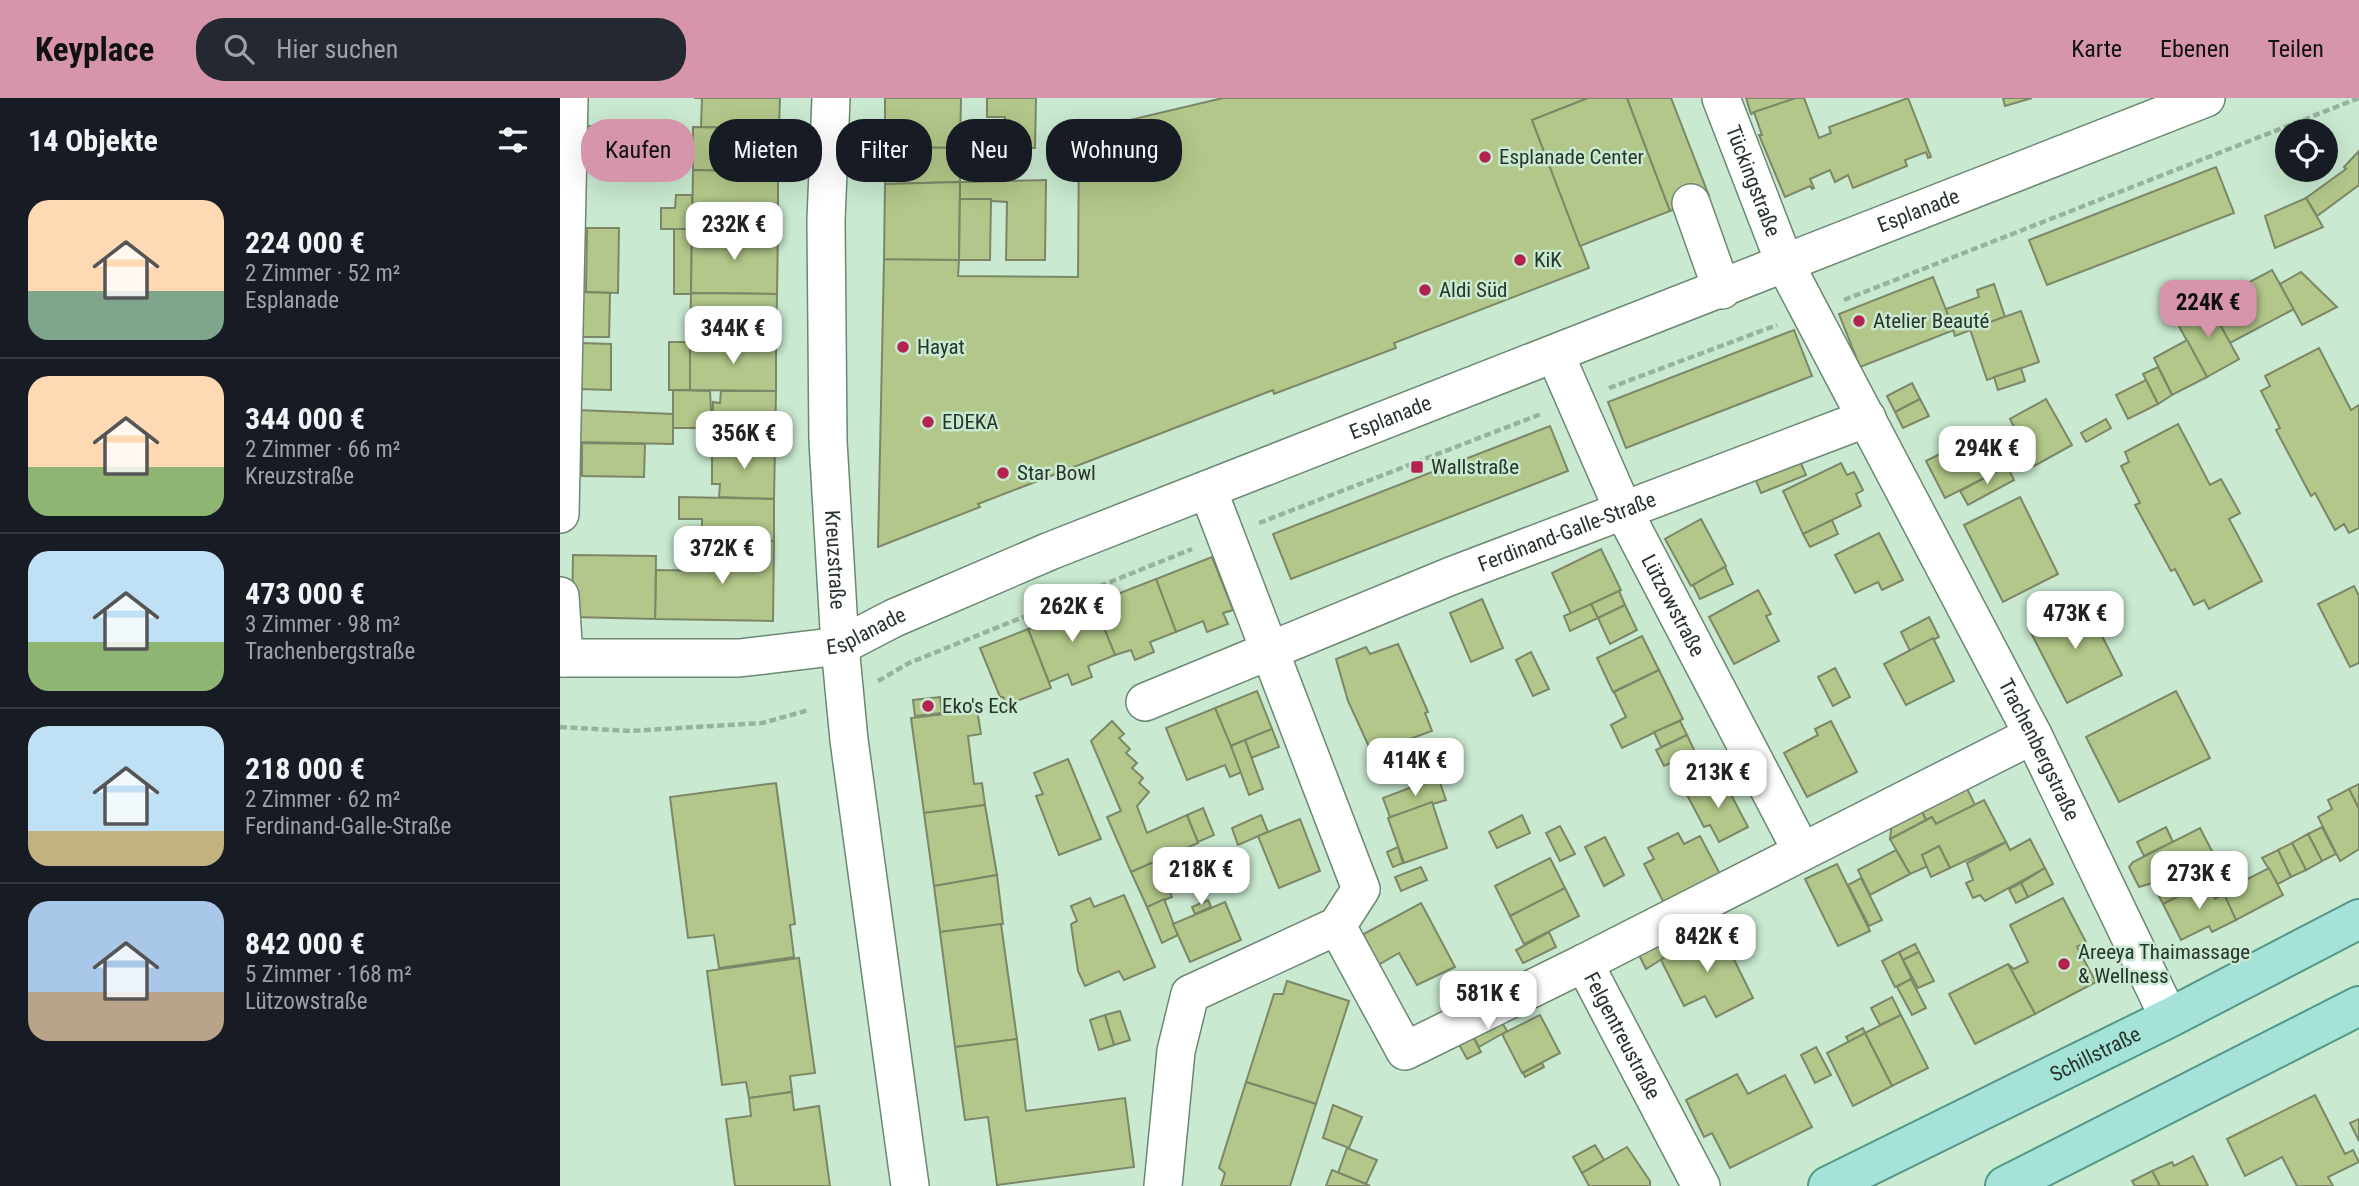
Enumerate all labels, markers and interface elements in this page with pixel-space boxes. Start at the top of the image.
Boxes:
search box [196,18,686,81]
text: Keyplace [35,30,154,69]
icon: search [220,30,258,68]
text: Hier suchen [276,34,398,64]
text: Karte [2071,35,2122,63]
text: Ebenen [2160,35,2230,63]
text: Teilen [2268,35,2324,63]
chip: Kaufen [581,119,695,182]
chip: Mieten [709,119,822,182]
chip: Filter [836,119,932,182]
chip: Neu [946,119,1032,182]
chip: Wohnung [1046,119,1182,182]
map controls [2275,119,2338,182]
button: locate [2275,119,2338,182]
icon: filters [494,121,532,159]
street label: Tückingstraße [1721,122,1785,240]
text: 14 Objekte [28,123,158,158]
place label: Esplanade Center [1499,145,1644,169]
marker: Esplanade Center [1477,149,1493,165]
street label: Esplanade [1874,184,1963,238]
pin: 232K € [677,202,791,262]
text: 232K € [702,211,766,238]
text: 224 000 € [245,225,365,260]
icon: home [84,228,168,312]
place label: KiK [1534,248,1562,272]
marker: KiK [1512,252,1528,268]
text: 2 Zimmer · 52 m² [245,260,400,287]
place label: Aldi Süd [1439,278,1507,302]
pin: 224K € [2151,280,2265,340]
marker: Aldi Süd [1417,282,1433,298]
text: Esplanade [245,287,339,314]
text: 224K € [2176,289,2240,316]
pin: 344K € [676,306,790,366]
place label: Atelier Beauté [1873,309,1989,333]
marker: Atelier Beauté [1851,313,1867,329]
text: 344K € [701,315,765,342]
place label: Hayat [917,335,965,359]
marker: Hayat [895,339,911,355]
street label: Esplanade [1346,391,1435,444]
text: 344 000 € [245,401,365,436]
icon: home [84,404,168,488]
place label: EDEKA [942,410,998,434]
pin: 356K € [687,412,801,471]
marker: EDEKA [920,414,936,430]
text: 356K € [712,420,776,447]
pin: 294K € [1930,426,2044,486]
text: 294K € [1955,435,2019,462]
text: 2 Zimmer · 66 m² [245,436,400,463]
place label: Wallstraße [1431,455,1519,479]
marker: Wallstraße [1409,459,1425,475]
place label: Star Bowl [1017,461,1096,485]
text: Kreuzstraße [245,463,354,490]
marker: Star Bowl [995,465,1011,481]
street label: Ferdinand-Galle-Straße [1475,487,1659,577]
street label: Kreuzstraße [820,509,850,610]
pin: 372K € [665,526,779,586]
text: 372K € [690,535,754,562]
street label: Lützowstraße [1636,550,1710,661]
text: 473 000 € [245,576,365,611]
icon: home [84,579,168,663]
pin: 262K € [1015,584,1129,644]
pin: 473K € [2018,592,2132,651]
text: 262K € [1040,593,1104,620]
text: 473K € [2043,600,2107,627]
street label: Esplanade [825,602,909,660]
text: 3 Zimmer · 98 m² [245,611,400,638]
text: Trachenbergstraße [245,638,415,665]
street label: Trachenbergstraße [1993,675,2084,825]
place label: Eko's Eck [942,694,1018,718]
marker: Eko's Eck [920,698,936,714]
pin: 414K € [1358,738,1472,798]
text: 414K € [1383,747,1447,774]
pin: 213K € [1661,750,1775,810]
text: 218 000 € [245,751,365,786]
icon: home [84,754,168,838]
text: 213K € [1686,759,1750,786]
text: 2 Zimmer · 62 m² [245,786,400,813]
text: Ferdinand-Galle-Straße [245,813,451,840]
pin: 218K € [1144,848,1258,907]
pin: 273K € [2142,852,2256,911]
text: 218K € [1169,856,1233,883]
text: 273K € [2167,860,2231,887]
pin: 842K € [1650,914,1764,974]
text: 842K € [1675,923,1739,950]
text: 842 000 € [245,926,365,961]
icon: home [84,929,168,1013]
place label: Areeya Thaimassage & Wellness [2078,940,2250,988]
marker: Areeya Thaimassage & Wellness [2056,956,2072,972]
text: 5 Zimmer · 168 m² [245,961,412,988]
street label: Felgentreustraße [1579,968,1665,1104]
pin: 581K € [1431,972,1545,1031]
text: 581K € [1456,980,1520,1007]
text: Lützowstraße [245,988,367,1015]
street label: Schillstraße [2046,1022,2145,1087]

